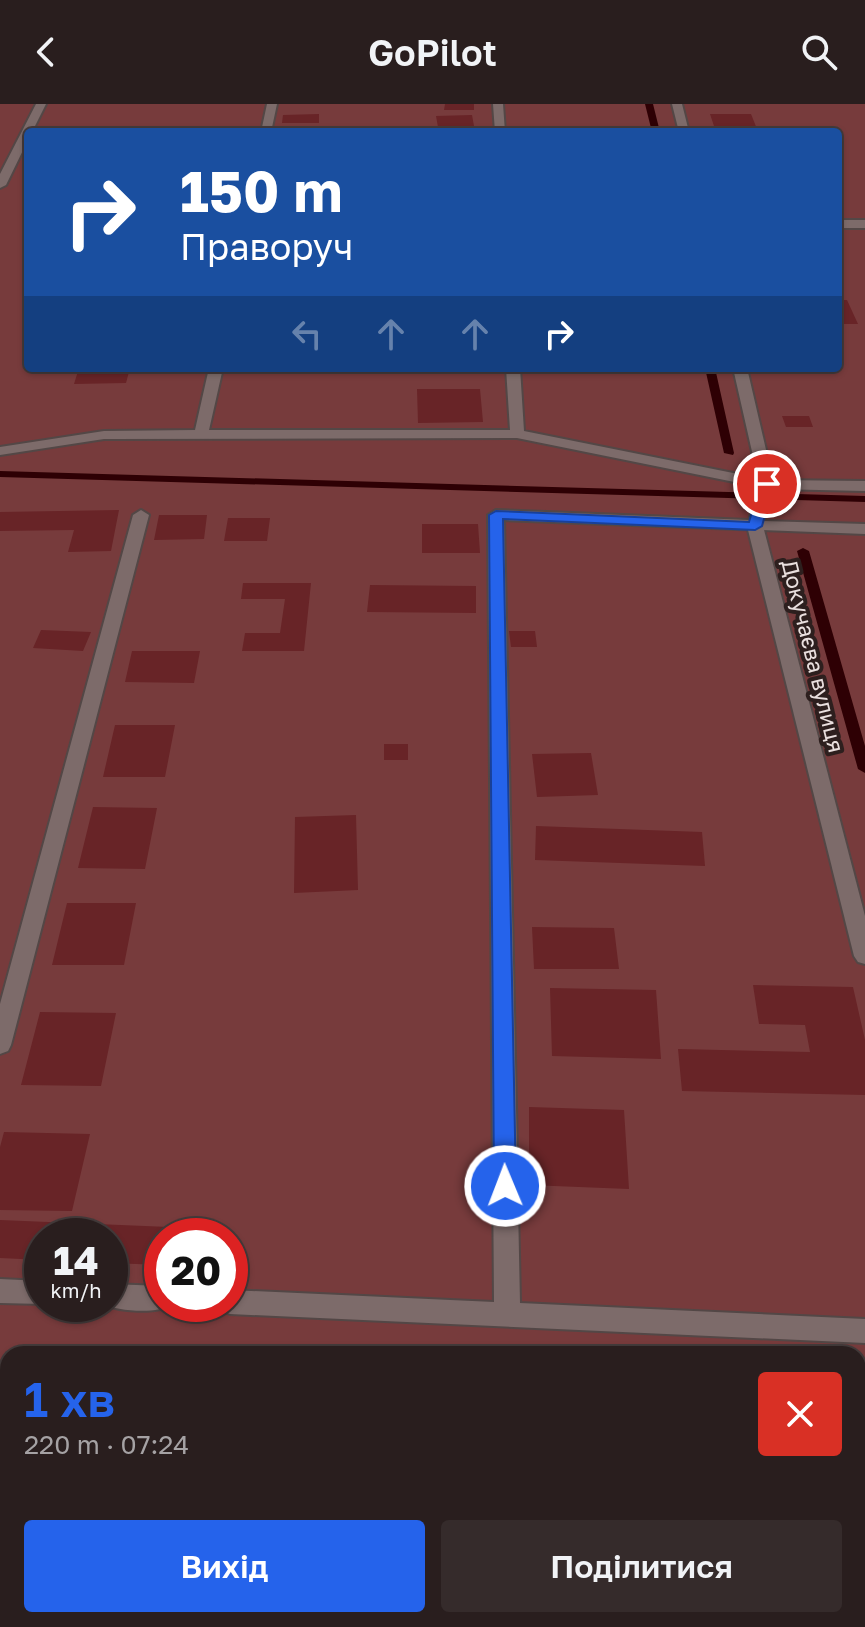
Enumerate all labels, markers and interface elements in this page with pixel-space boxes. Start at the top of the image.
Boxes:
icon: back [24,30,68,74]
icon: search [797,30,841,74]
text: GoPilot [368,31,497,74]
text: 150 m [180,157,342,224]
icon: right [48,160,152,264]
text: Праворуч [180,225,353,268]
icon: left [285,312,329,356]
icon: ahead [369,312,413,356]
icon: ahead [453,312,497,356]
icon: right [537,312,581,356]
pin [733,450,801,518]
icon: arrive [745,462,789,506]
street label: Докучаєва вулиця [776,557,851,755]
position arrow [463,1144,547,1228]
speed limit sign: 20 [144,1218,248,1322]
text: 14 [53,1236,99,1284]
text: km/h [51,1278,101,1302]
text: 1 хв [24,1370,115,1428]
button: close [758,1372,842,1456]
text: 220 m · 07:24 [24,1429,189,1460]
button: Вихід [24,1520,425,1612]
button: Поділитися [441,1520,842,1612]

